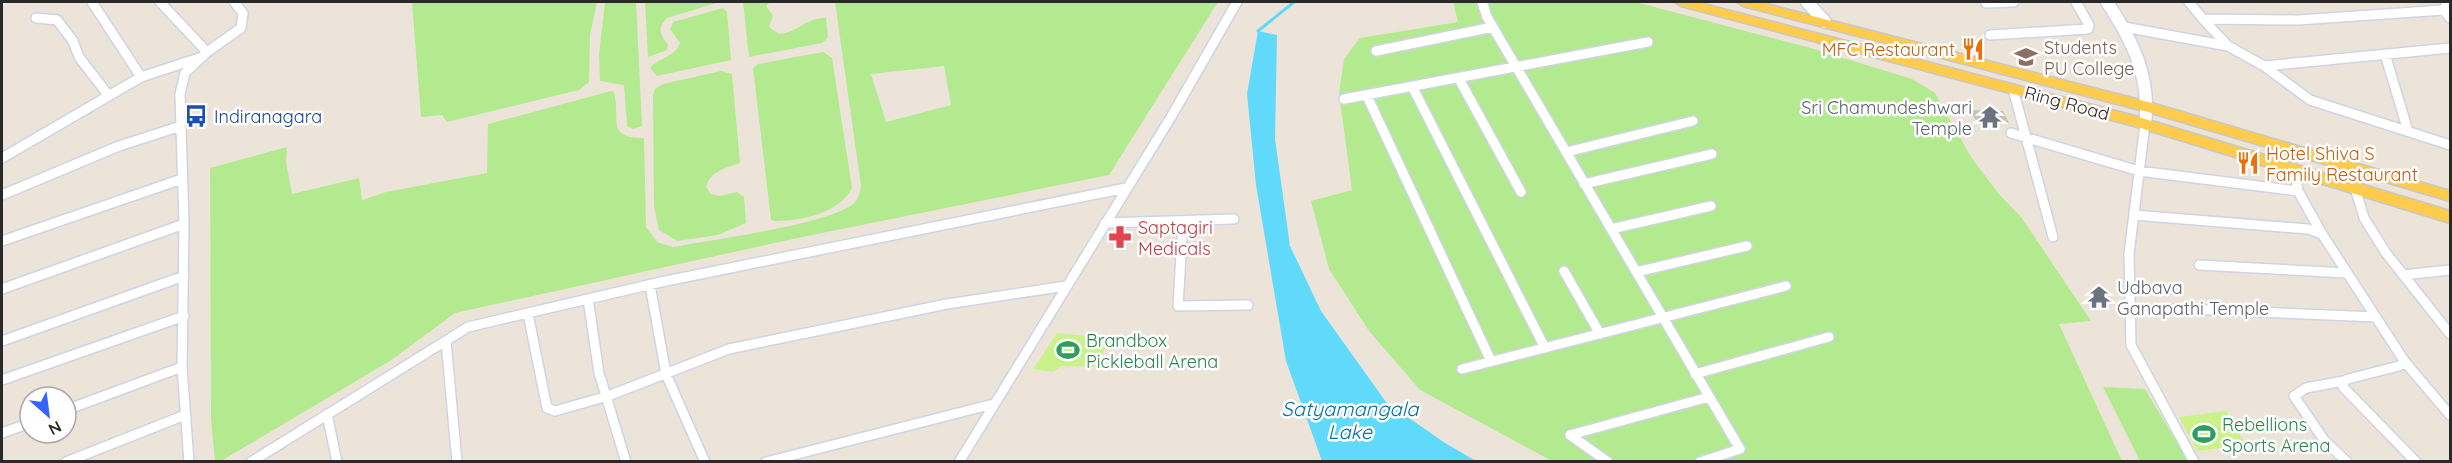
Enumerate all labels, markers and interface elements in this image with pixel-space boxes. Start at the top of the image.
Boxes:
restaurant icon: MFC Restaurant [1960,36,1986,62]
place label: Students PU College [2044,36,2134,80]
place label: MFC Restaurant [1822,38,1955,61]
school or university icon: Students PU College [2013,44,2039,70]
street label: Ring Road [2022,81,2112,125]
place label: Sri Chamundeshwari Temple [1801,96,1972,140]
bus stop icon: Indiranagara [183,103,209,129]
temple icon: Sri Chamundeshwari Temple [1977,104,2003,130]
place label: Indiranagara [214,105,322,128]
place label: Hotel Shiva S Family Restaurant [2266,142,2418,186]
restaurant icon: Hotel Shiva S Family Restaurant [2235,150,2261,176]
place label: Saptagiri Medicals [1138,216,1213,260]
pharmacy icon: Saptagiri Medicals [1107,224,1133,250]
place label: Udbava Ganapathi Temple [2117,276,2269,320]
temple icon: Udbava Ganapathi Temple [2086,284,2112,310]
place label: Brandbox Pickleball Arena [1086,329,1218,373]
sports icon: Brandbox Pickleball Arena [1055,337,1081,363]
north arrow [18,385,78,445]
water label: Satyamangala Lake [1282,396,1420,444]
place label: Rebellions Sports Arena [2222,413,2330,457]
text: N [45,417,65,440]
sports icon: Rebellions Sports Arena [2191,421,2217,447]

